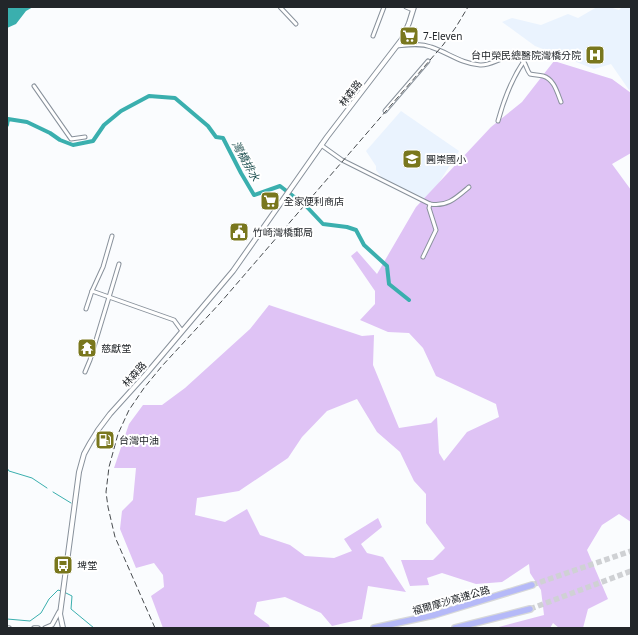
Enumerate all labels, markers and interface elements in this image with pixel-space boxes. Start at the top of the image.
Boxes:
supermarket icon: 7-Eleven [398,25,420,47]
place label: 7-Eleven [423,29,462,43]
hospital icon: 台中榮民總醫院灣橋分院 [584,44,606,66]
place label: 台中榮民總醫院灣橋分院 [471,48,581,62]
street label: 林森路 [335,77,365,109]
water label: 灣橋排水 [229,138,264,185]
school or university icon: 圓崇國小 [401,148,423,170]
place label: 圓崇國小 [426,152,466,166]
supermarket icon: 全家便利商店 [259,190,281,212]
place label: 全家便利商店 [284,194,344,208]
public building icon: 竹崎灣橋郵局 [228,221,250,243]
place label: 竹崎灣橋郵局 [253,225,313,239]
temple icon: 慈獻堂 [76,337,98,359]
place label: 慈獻堂 [101,341,131,355]
street label: 林森路 [119,358,149,390]
fuel station icon: 台灣中油 [94,429,116,451]
place label: 台灣中油 [119,433,159,447]
bus stop icon: 埤堂 [52,554,74,576]
place label: 埤堂 [77,558,97,572]
street label: 福爾摩沙高速公路 [411,582,491,618]

